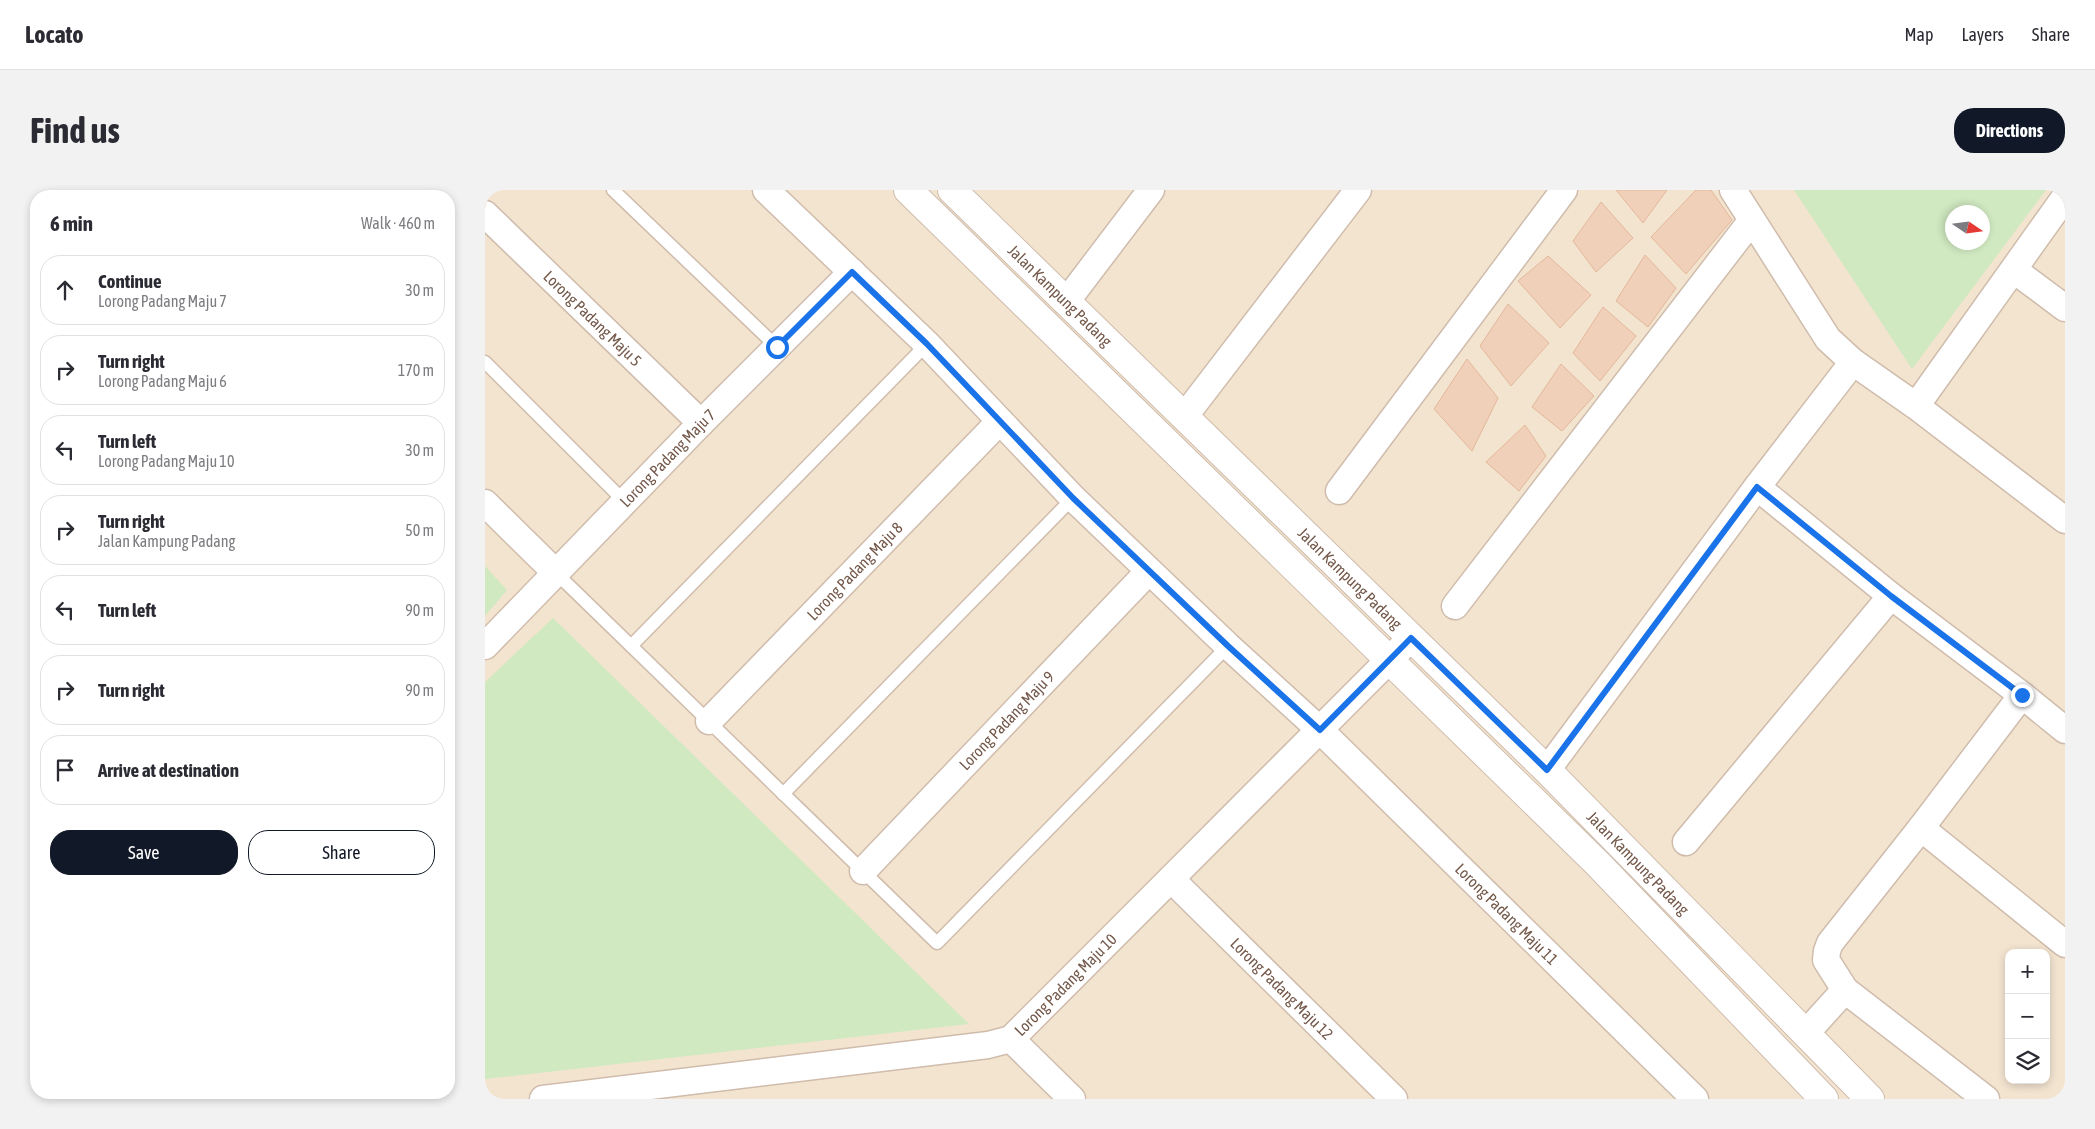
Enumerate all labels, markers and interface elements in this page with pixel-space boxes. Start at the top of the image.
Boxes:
text: Locato [25,21,84,48]
text: Map [1904,24,1933,45]
text: Layers [1961,24,2004,45]
text: Share [2032,24,2070,45]
button: Directions [1954,108,2065,153]
text: Find us [30,110,120,150]
north arrow [1945,205,1990,250]
text: 6 min [50,211,93,235]
text: Walk · 460 m [361,214,435,232]
street label: Jalan Kampung Padang [1005,241,1116,351]
street label: Lorong Padang Maju 5 [540,267,645,370]
text: Continue [98,270,162,292]
icon: ahead [51,276,79,304]
text: 30 m [405,281,434,299]
text: Lorong Padang Maju 7 [98,292,227,310]
route start [766,336,789,359]
text: Turn right [98,350,165,372]
icon: right [51,356,79,384]
text: 170 m [398,361,434,379]
text: Lorong Padang Maju 6 [98,372,227,390]
street label: Lorong Padang Maju 7 [616,405,719,510]
text: Turn left [98,430,156,452]
icon: left [51,436,79,464]
text: 30 m [405,441,434,459]
text: Lorong Padang Maju 10 [98,452,234,470]
text: Turn right [98,510,165,532]
icon: right [51,516,79,544]
street label: Lorong Padang Maju 8 [803,518,906,624]
text: 50 m [405,521,434,539]
street label: Jalan Kampung Padang [1295,524,1406,633]
text: Jalan Kampung Padang [98,532,235,550]
icon: left [51,596,79,624]
text: Turn left [98,599,156,621]
text: 90 m [405,601,434,619]
street label: Lorong Padang Maju 9 [955,668,1058,773]
icon: right [51,676,79,704]
text: Turn right [98,679,165,701]
text: 90 m [405,681,434,699]
route end [2011,684,2034,707]
icon: arrive [51,756,79,784]
text: Arrive at destination [98,759,239,781]
street label: Jalan Kampung Padang [1583,807,1693,919]
button: Save [50,830,238,875]
button: Share [248,830,435,875]
street label: Lorong Padang Maju 11 [1452,860,1562,968]
street label: Lorong Padang Maju 10 [1011,930,1120,1039]
street label: Lorong Padang Maju 12 [1227,934,1337,1043]
map controls [2005,949,2050,1084]
button: + [2005,949,2050,994]
button: − [2005,994,2050,1039]
button: layers [2005,1039,2050,1084]

